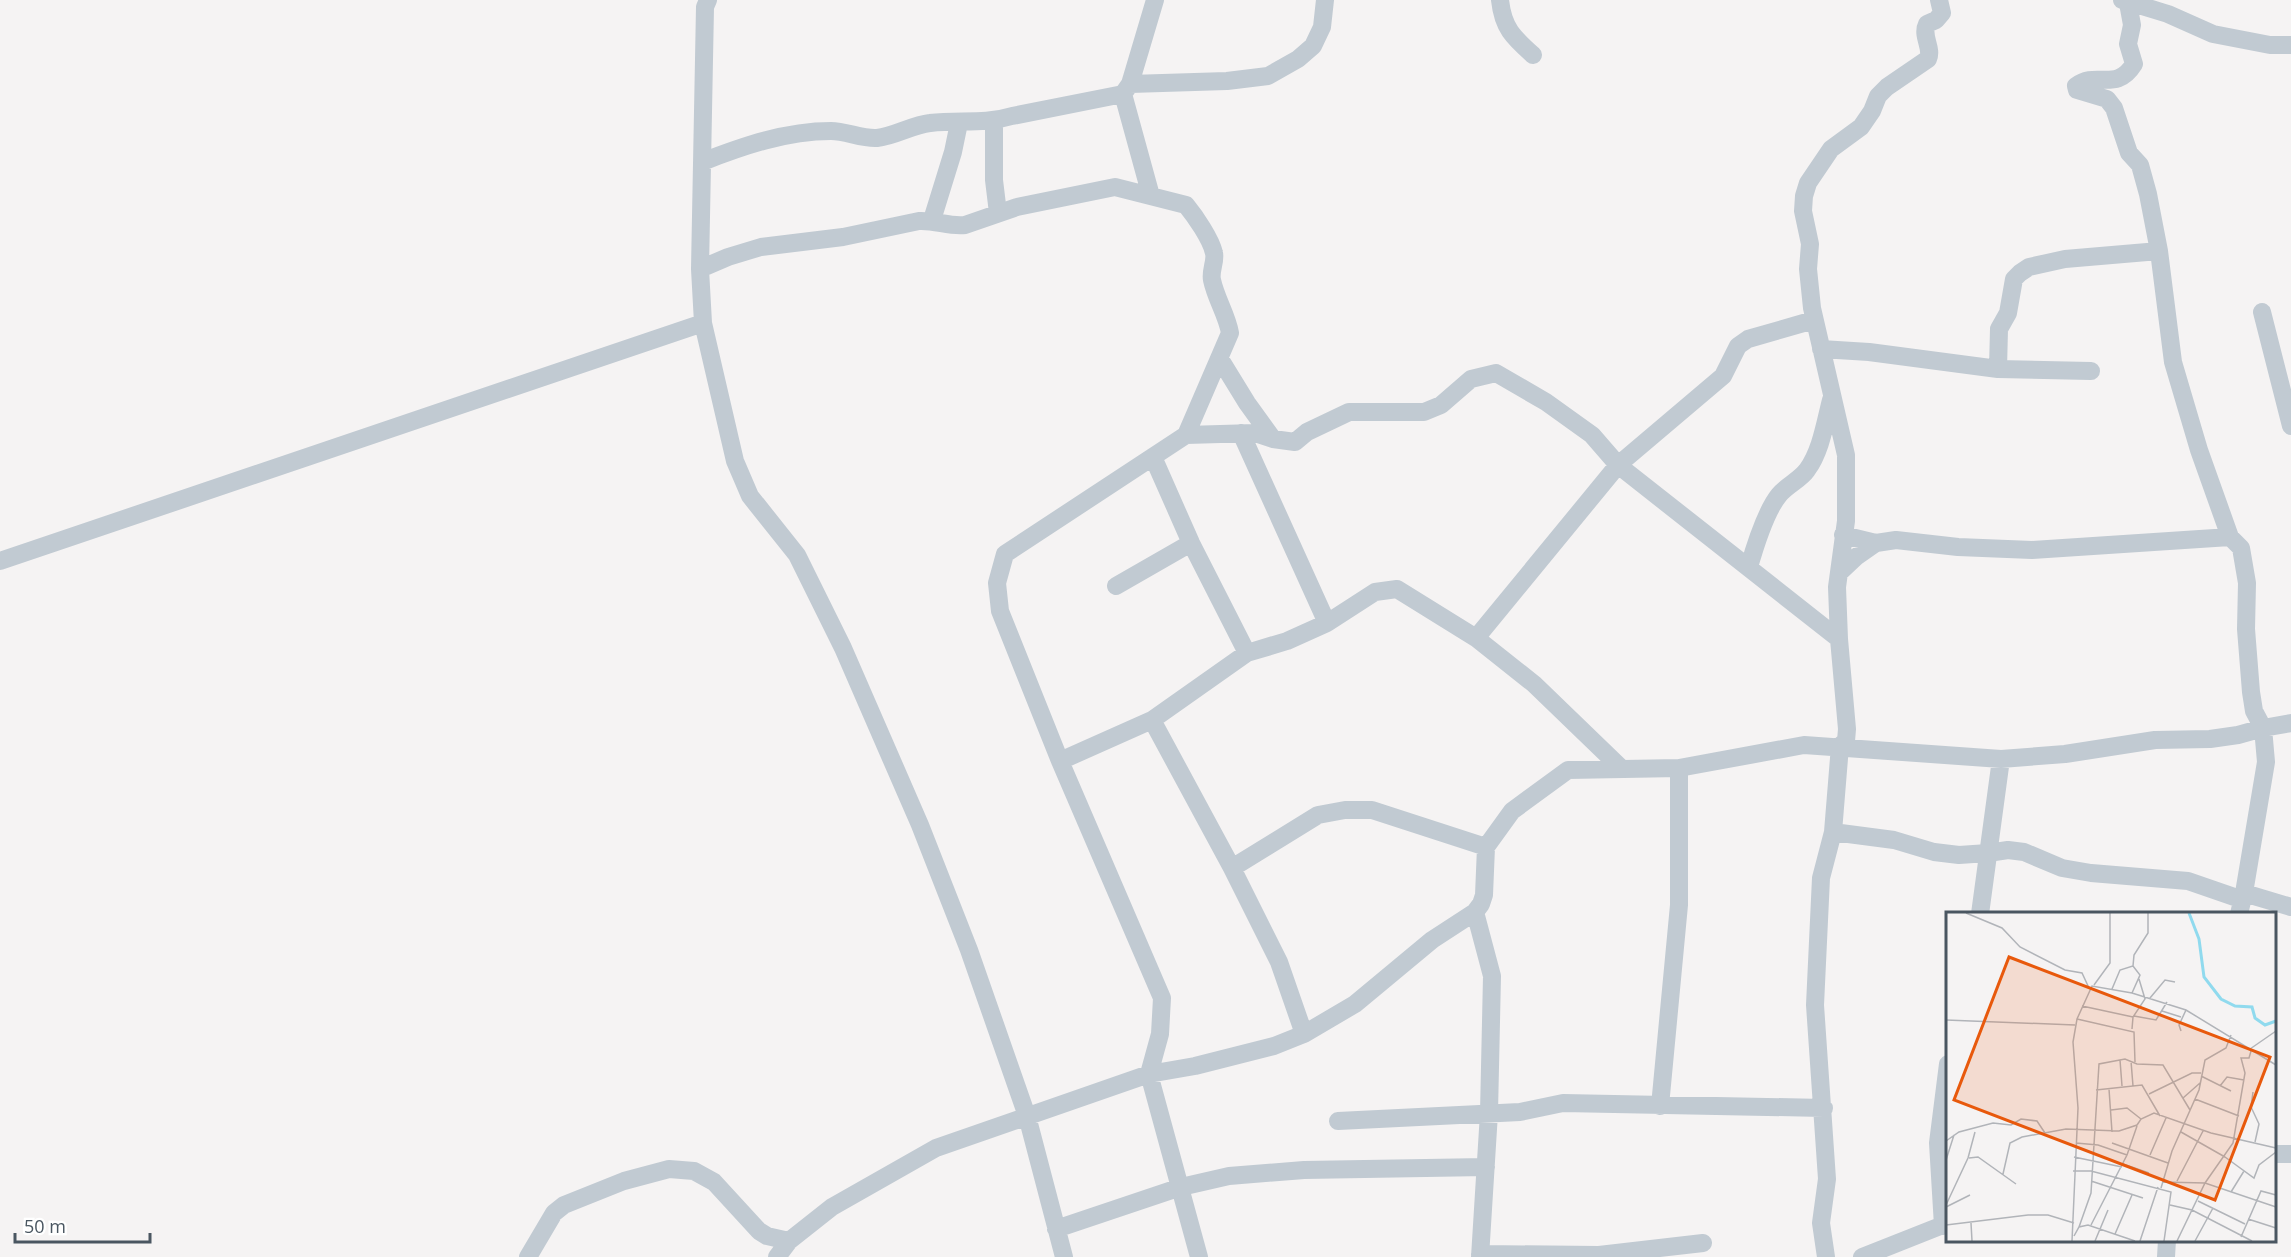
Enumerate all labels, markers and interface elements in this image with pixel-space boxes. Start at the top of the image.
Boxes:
inset map [1946,912,2276,1242]
scale bar [15,1206,150,1244]
text: 50 m [24,1214,66,1238]

